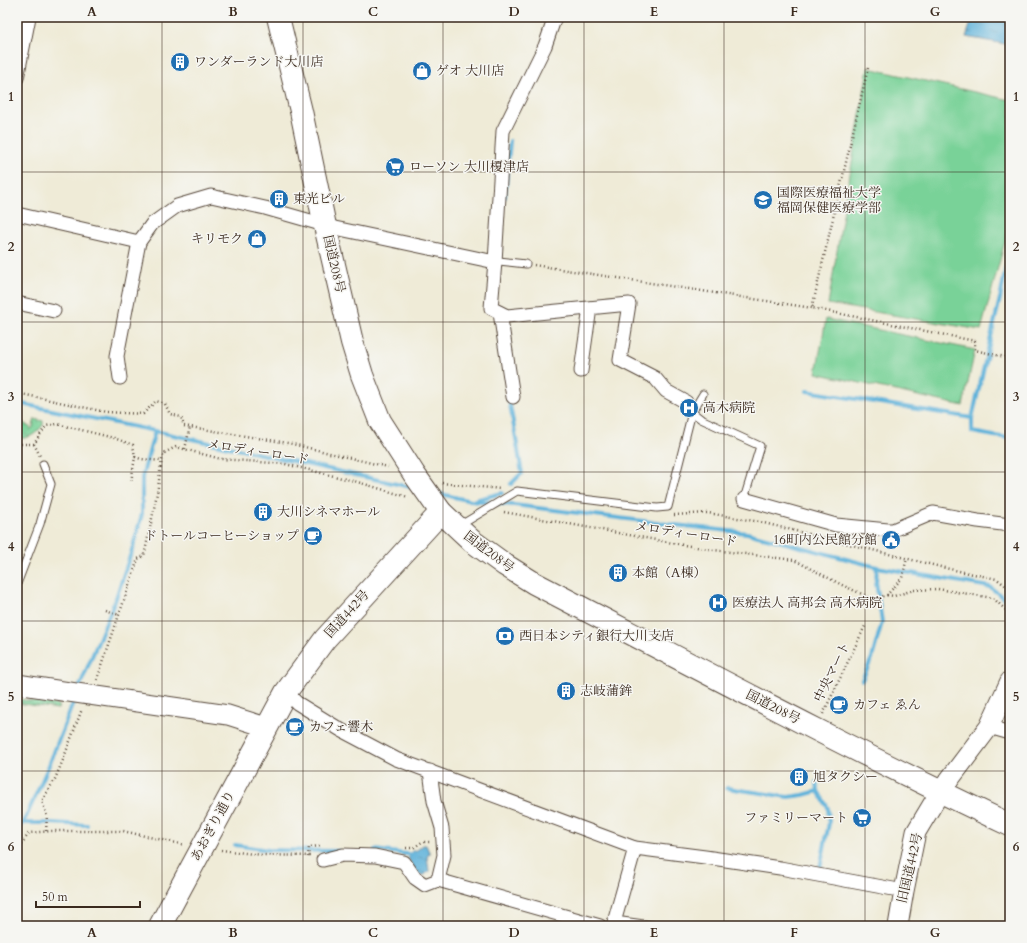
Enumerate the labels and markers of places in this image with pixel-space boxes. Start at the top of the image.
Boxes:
building icon: ワンダーランド大川店 [169,51,191,73]
place label: ワンダーランド大川店 [194,53,323,71]
shop icon: ゲオ 大川店 [411,60,433,82]
place label: ゲオ 大川店 [436,62,504,80]
supermarket icon: ローソン 大川榎津店 [384,156,406,178]
place label: ローソン 大川榎津店 [409,158,529,176]
place label: 国際医療福祉大学 福岡保健医療学部 [777,184,881,217]
building icon: 東光ビル [268,188,290,210]
school or university icon: 国際医療福祉大学 福岡保健医療学部 [752,189,774,211]
place label: 東光ビル [293,190,345,208]
shop icon: キリモク [246,228,268,250]
place label: キリモク [191,230,243,248]
hospital icon: 高木病院 [678,397,700,419]
place label: 高木病院 [703,399,755,417]
building icon: 大川シネマホール [252,501,274,523]
place label: 大川シネマホール [277,503,380,521]
cafe icon: ドトールコーヒーショップ [302,525,324,547]
place label: ドトールコーヒーショップ [144,527,299,545]
public building icon: 16町内公民館分館 [880,529,902,551]
place label: 16町内公民館分館 [773,531,877,549]
building icon: 本館（A棟） [607,562,629,584]
place label: 本館（A棟） [632,564,706,582]
hospital icon: 医療法人 高邦会 高木病院 [707,592,729,614]
place label: 医療法人 高邦会 高木病院 [732,594,882,612]
bank icon: 西日本シティ銀行大川支店 [494,625,516,647]
place label: 西日本シティ銀行大川支店 [519,627,674,645]
building icon: 志岐蒲鉾 [555,680,577,702]
place label: 志岐蒲鉾 [580,682,632,700]
cafe icon: カフェ ゑん [828,694,850,716]
place label: カフェ ゑん [853,696,921,714]
cafe icon: カフェ響木 [284,716,306,738]
place label: カフェ響木 [309,718,373,736]
building icon: 旭タクシー [788,766,810,788]
place label: 旭タクシー [813,768,878,786]
supermarket icon: ファミリーマート [851,807,873,829]
place label: ファミリーマート [744,809,848,827]

